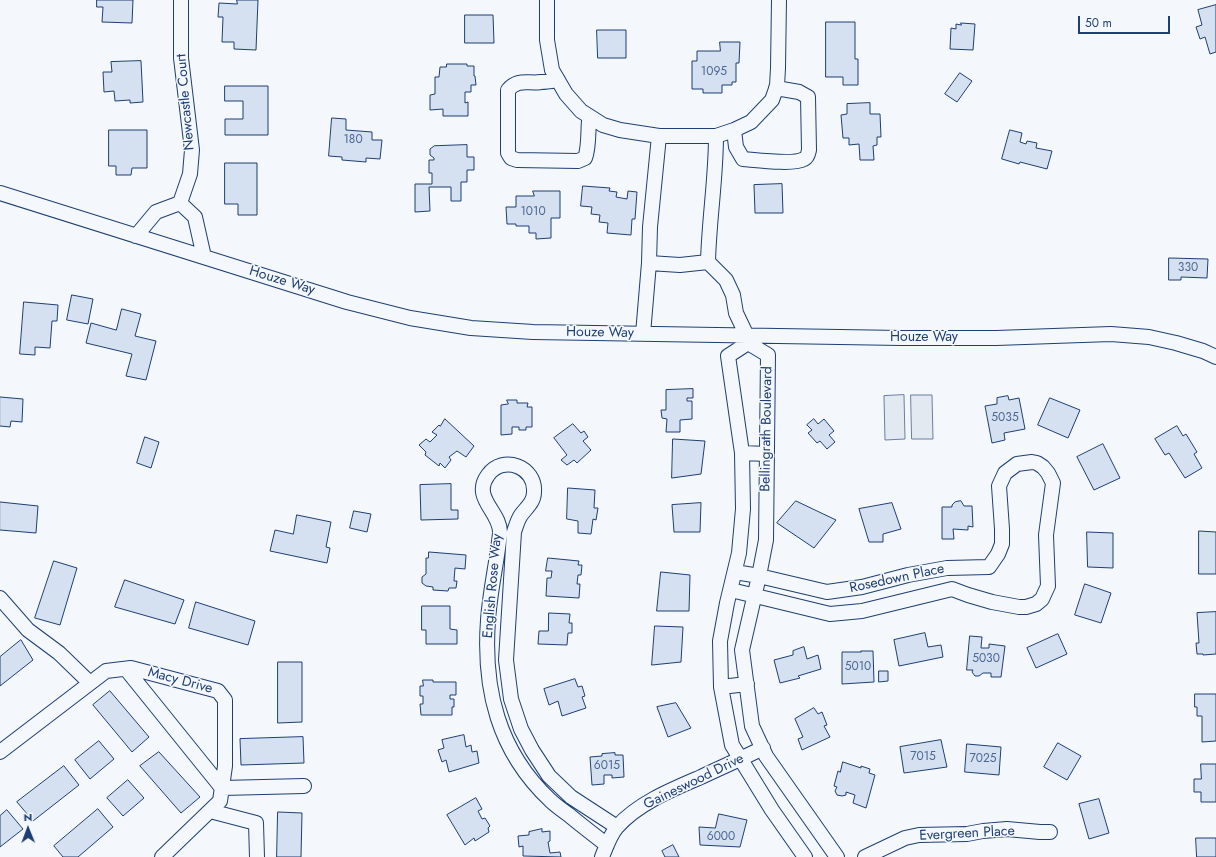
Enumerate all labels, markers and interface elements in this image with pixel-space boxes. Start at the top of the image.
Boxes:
scale bar [1080,8,1172,34]
text: 50 m [1085,14,1112,32]
street label: Newcastle Court [173,53,199,151]
house number: 1095 [701,65,727,79]
house number: 180 [343,133,363,147]
house number: 1010 [520,205,546,219]
house number: 330 [1178,261,1198,275]
street label: Houze Way [247,263,317,299]
street label: Houze Way [566,324,634,342]
street label: Houze Way [890,330,958,346]
street label: Bellingrath Boulevard [758,366,776,492]
house number: 5035 [991,411,1019,425]
street label: English Rose Way [480,533,506,639]
street label: Rosedown Place [848,561,946,597]
house number: 5030 [972,652,1000,666]
house number: 5010 [845,660,871,674]
street label: Macy Drive [146,664,214,698]
house number: 7015 [910,750,936,764]
street label: Gaineswood Drive [641,751,747,813]
house number: 7025 [969,752,997,766]
house number: 6015 [594,759,620,773]
north arrow [8,809,48,849]
text: N [23,809,32,825]
street label: Evergreen Place [919,823,1015,845]
house number: 6000 [707,830,735,844]

